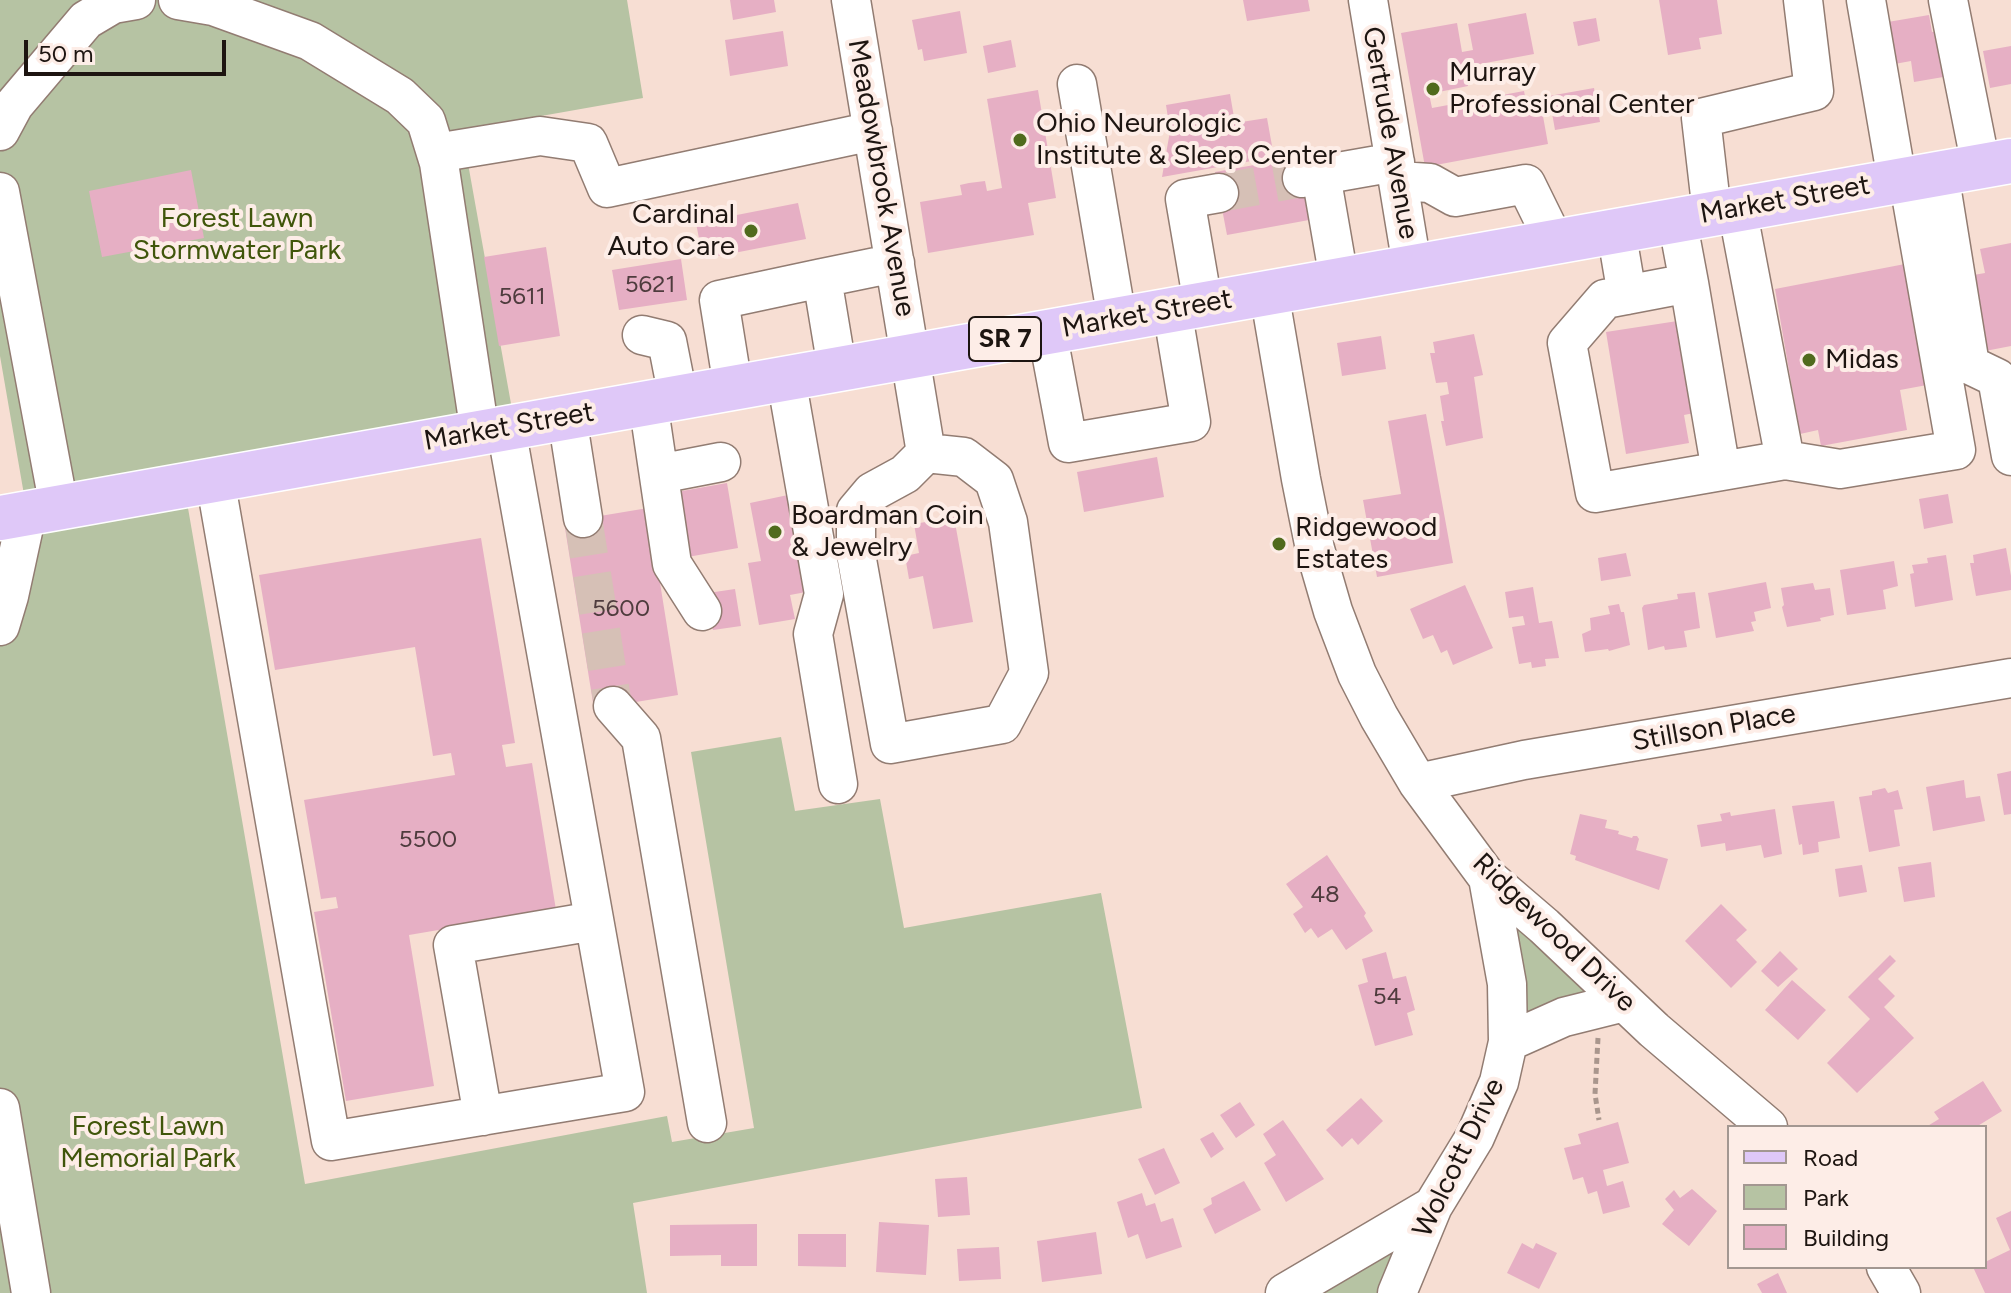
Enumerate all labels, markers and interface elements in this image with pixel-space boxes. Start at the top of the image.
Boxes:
scale bar [28,24,230,74]
street label: Gertrude Avenue [1355,24,1425,242]
street label: Meadowbrook Avenue [840,37,922,319]
text: 50 m [38,39,94,68]
place label: Murray Professional Center [1449,56,1694,122]
marker: Murray Professional Center [1424,80,1442,98]
place label: Ohio Neurologic Institute & Sleep Center [1036,107,1337,173]
marker: Ohio Neurologic Institute & Sleep Center [1011,131,1029,149]
street label: Market Street [1697,169,1873,231]
place label: Cardinal Auto Care [608,198,735,264]
park label: Forest Lawn Stormwater Park [133,202,341,268]
marker: Cardinal Auto Care [742,222,760,240]
house number: 5621 [625,271,675,299]
house number: 5611 [498,283,546,311]
street label: Market Street [1059,283,1235,345]
road number: SR 7 [969,317,1041,361]
place label: Midas [1825,343,1899,377]
marker: Midas [1800,351,1818,369]
street label: Market Street [421,396,597,458]
place label: Boardman Coin & Jewelry [791,499,984,565]
place label: Ridgewood Estates [1295,511,1437,577]
marker: Boardman Coin & Jewelry [766,523,784,541]
marker: Ridgewood Estates [1270,535,1288,553]
house number: 5600 [592,595,650,623]
street label: Stillson Place [1630,697,1798,759]
house number: 5500 [399,826,457,854]
street label: Ridgewood Drive [1465,847,1643,1019]
house number: 48 [1310,881,1340,909]
house number: 54 [1373,983,1401,1011]
street label: Wolcott Drive [1406,1073,1512,1243]
park label: Forest Lawn Memorial Park [60,1110,236,1176]
legend [1727,1125,1987,1269]
text: Road [1803,1143,1858,1172]
text: Park [1803,1183,1849,1212]
text: Building [1803,1223,1889,1252]

